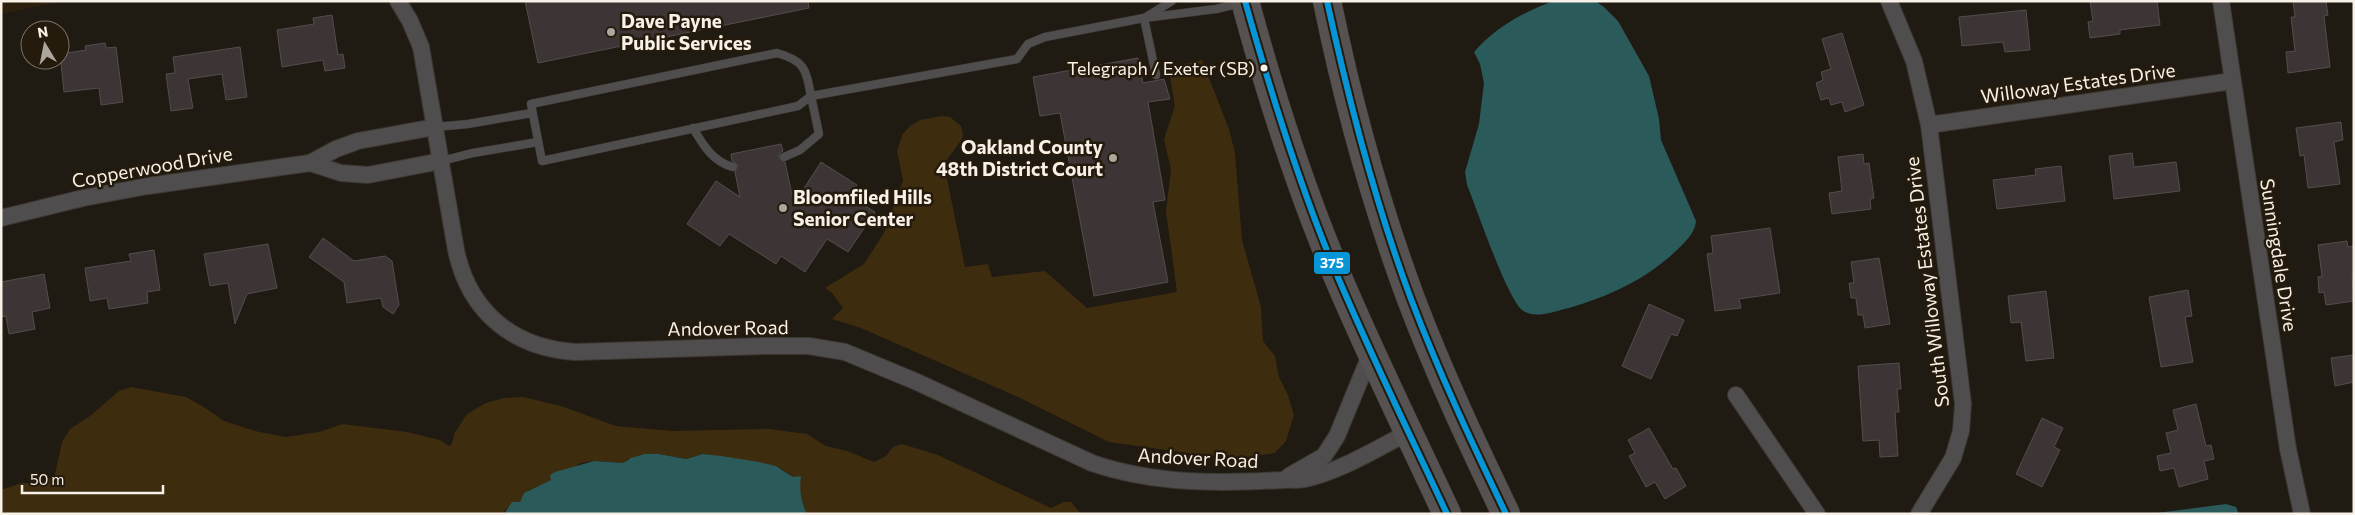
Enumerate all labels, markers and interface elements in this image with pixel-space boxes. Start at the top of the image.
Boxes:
place label: Dave Payne Public Services [621,9,752,54]
north arrow [20,20,70,70]
text: N [36,22,49,41]
marker: Dave Payne Public Services [605,26,617,38]
place label: Telegraph / Exeter (SB) [1067,57,1255,79]
street label: Willoway Estates Drive [1979,57,2177,108]
marker: Telegraph / Exeter (SB) [1259,63,1269,73]
place label: Oakland County 48th District Court [936,135,1104,180]
street label: Copperwood Drive [70,141,234,192]
marker: Oakland County 48th District Court [1107,152,1119,164]
street label: South Willoway Estates Drive [1900,156,1953,409]
street label: Sunningdale Drive [2256,177,2303,333]
place label: Bloomfiled Hills Senior Center [793,185,932,230]
marker: Bloomfiled Hills Senior Center [777,202,789,214]
line badge: 375 [1313,251,1351,275]
text: 375 [1320,254,1344,271]
street label: Andover Road [667,315,789,340]
street label: Andover Road [1137,443,1259,472]
scale bar [22,462,164,494]
text: 50 m [30,470,64,488]

